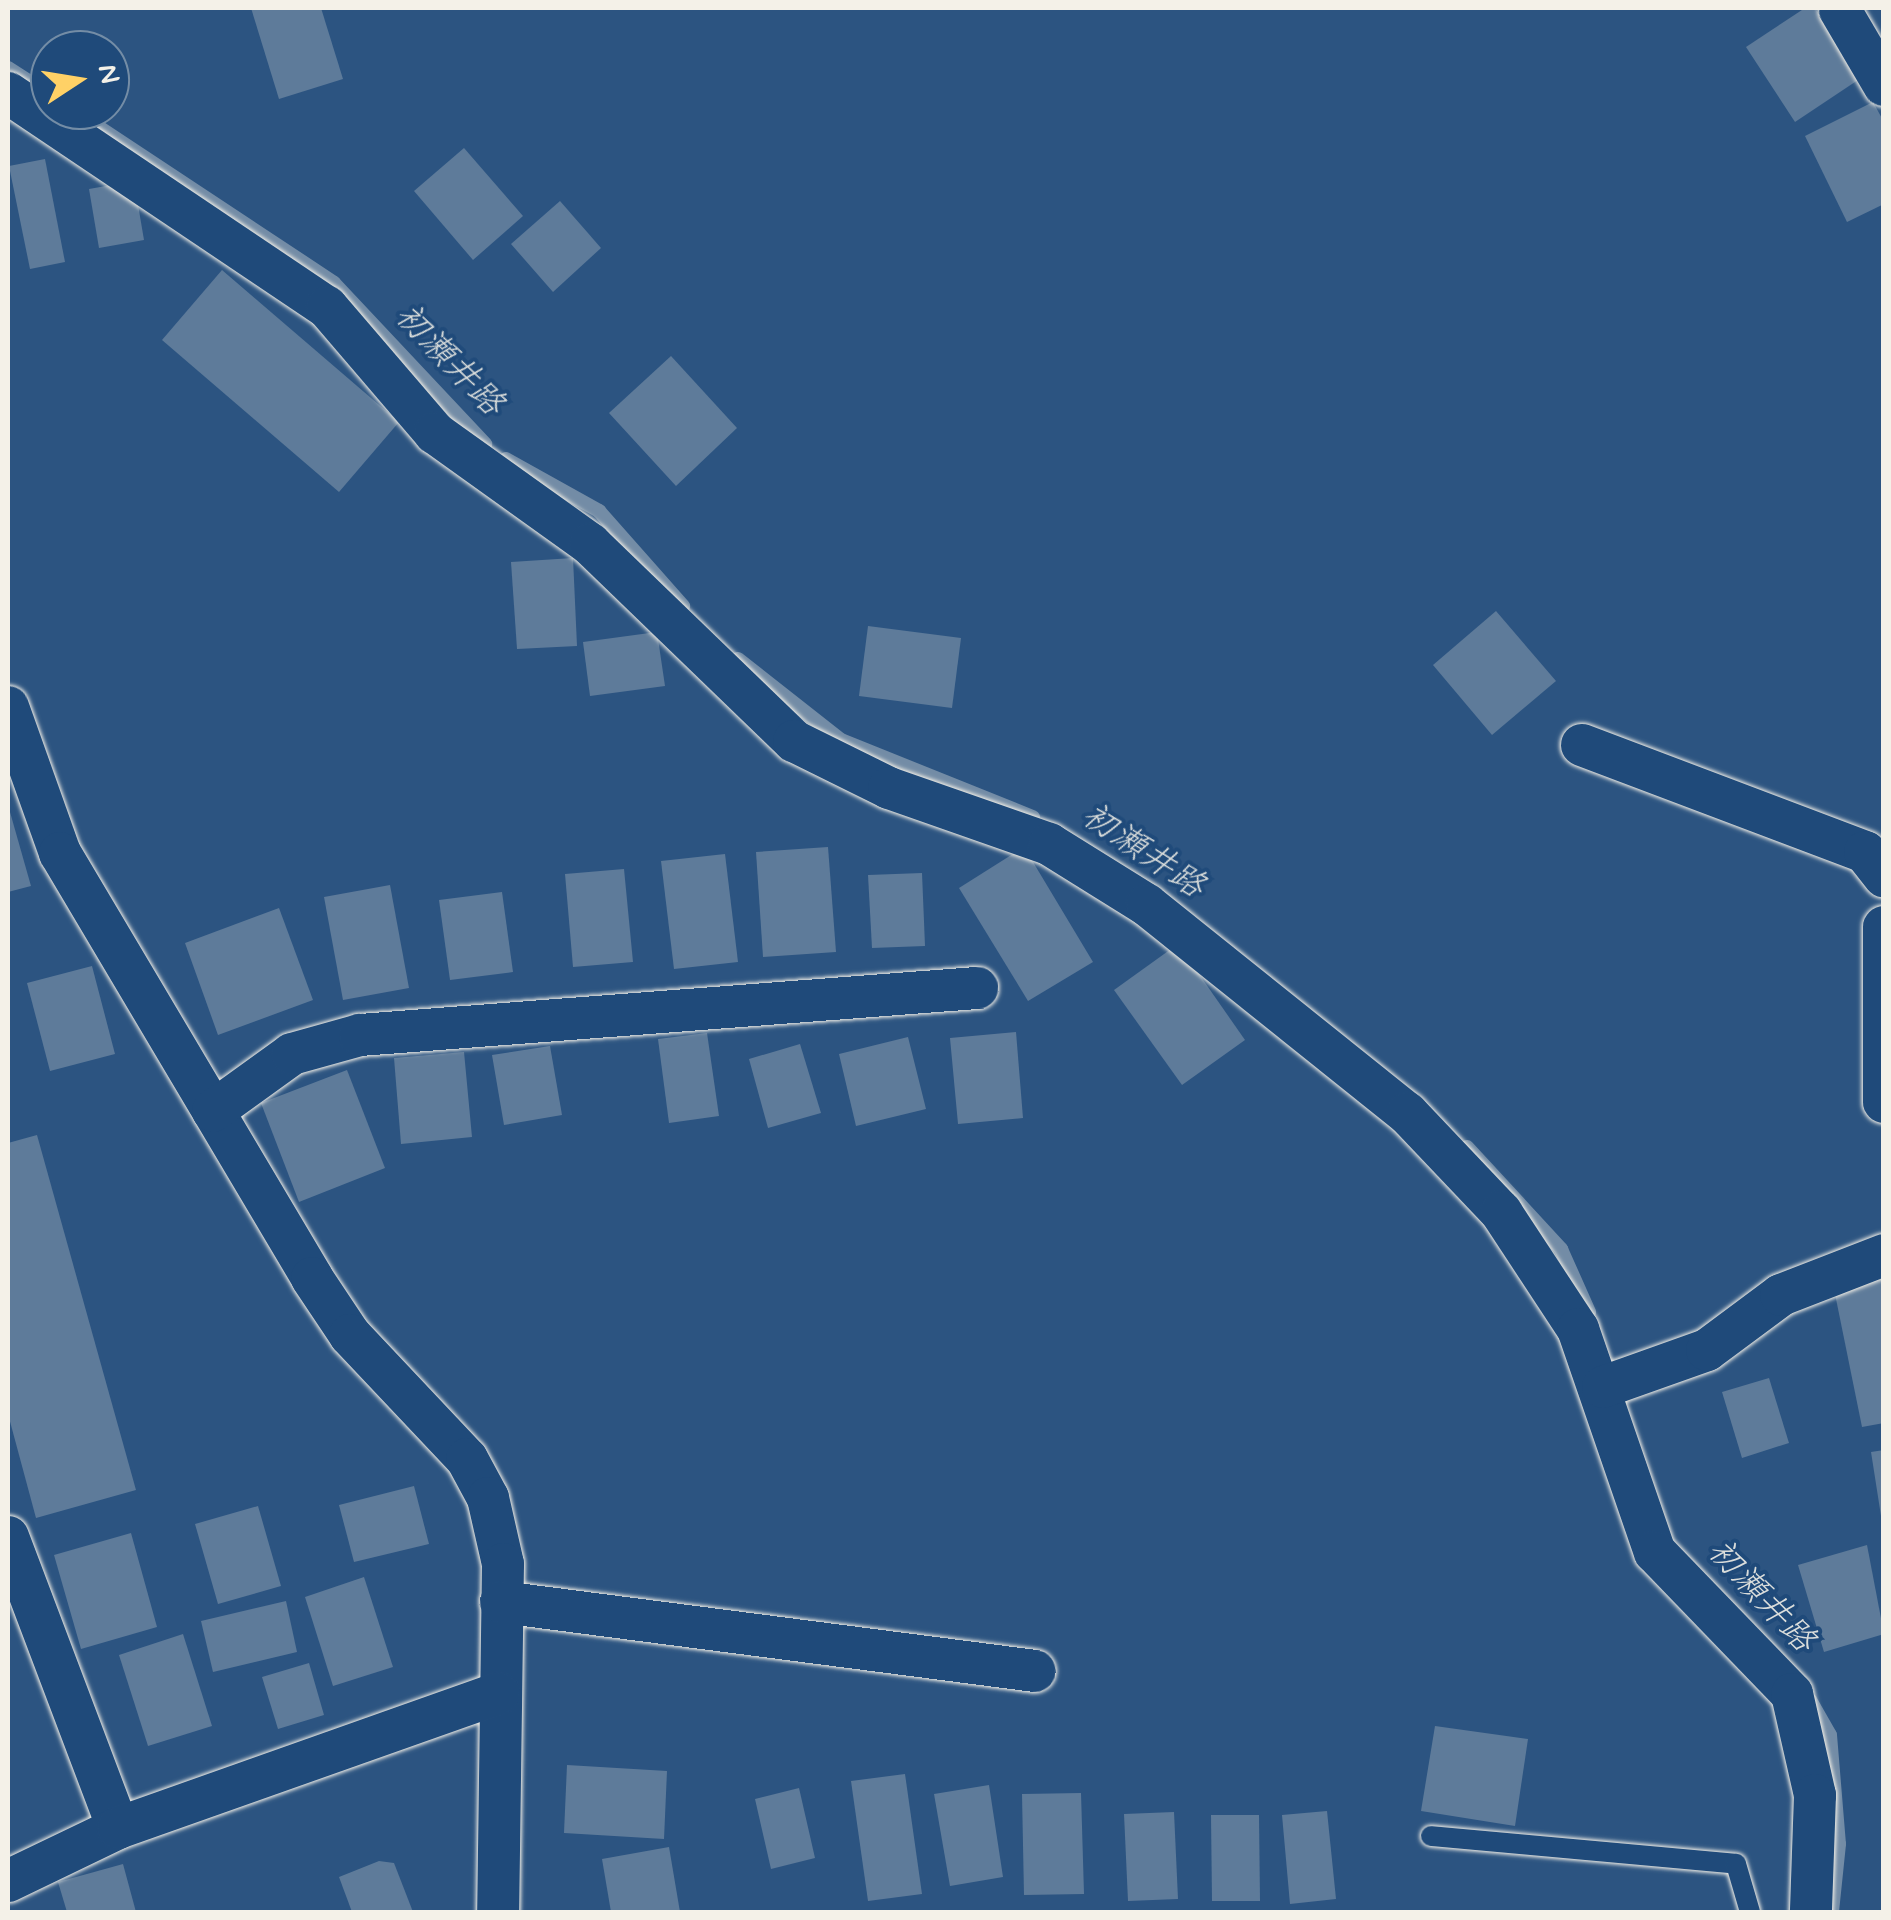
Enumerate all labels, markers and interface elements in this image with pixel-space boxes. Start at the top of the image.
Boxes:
north arrow [30,30,130,130]
text: N [88,61,128,87]
water label: 初瀬井路 [385,295,513,425]
water label: 初瀬井路 [1073,794,1213,908]
water label: 初瀬井路 [1698,1530,1824,1662]

